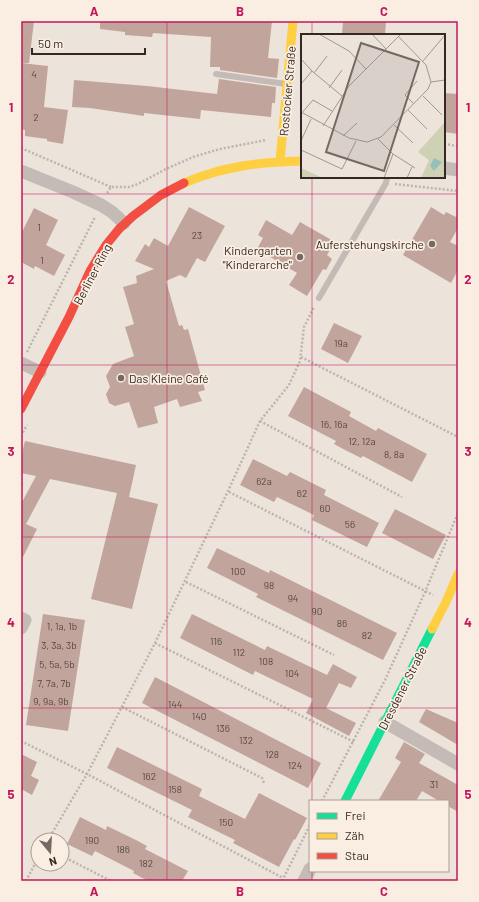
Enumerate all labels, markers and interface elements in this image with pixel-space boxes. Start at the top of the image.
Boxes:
text: A [90,3,99,19]
text: B [236,3,244,19]
text: C [380,3,388,19]
scale bar [32,30,145,56]
inset map [301,34,445,178]
text: 50 m [38,36,63,50]
street label: Rostocker Straße [276,45,298,137]
house number: 4 [31,68,37,80]
text: 1 [9,99,13,115]
text: 1 [466,99,470,115]
house number: 2 [33,111,39,123]
house number: 1 [37,221,41,233]
house number: 23 [192,229,202,241]
place label: Auferstehungskirche [316,237,424,251]
marker: Auferstehungskirche [427,239,437,249]
street label: Berliner Ring [70,241,114,307]
place label: Kindergarten "Kinderarche" [222,243,292,271]
marker: Kindergarten "Kinderarche" [295,252,305,262]
house number: 1 [40,254,44,266]
text: 2 [7,271,15,287]
text: 2 [464,271,472,287]
house number: 19a [334,337,348,349]
place label: Das Kleine Café [129,371,209,385]
marker: Das Kleine Café [116,373,126,383]
house number: 16, 16a [320,418,348,430]
house number: 12, 12a [348,435,376,447]
text: 3 [7,443,15,459]
text: 3 [464,443,472,459]
house number: 8, 8a [384,448,404,460]
house number: 62a [256,475,272,487]
house number: 62 [297,487,307,499]
house number: 60 [320,502,330,514]
house number: 56 [345,518,355,530]
house number: 100 [231,565,245,577]
house number: 98 [264,579,274,591]
house number: 94 [288,592,298,604]
house number: 90 [312,605,322,617]
text: 4 [7,614,15,630]
text: 4 [464,614,472,630]
house number: 86 [337,617,347,629]
house number: 1, 1a, 1b [47,620,77,632]
house number: 82 [362,629,372,641]
house number: 116 [210,635,222,647]
house number: 3, 3a, 3b [41,639,77,651]
street label: Dresdener Straße [375,644,429,732]
house number: 112 [233,646,245,658]
house number: 108 [259,655,273,667]
house number: 5, 5a, 5b [39,658,75,670]
house number: 104 [285,667,299,679]
house number: 7, 7a, 7b [37,677,71,689]
house number: 9, 9a, 9b [33,695,69,707]
house number: 144 [168,698,182,710]
house number: 140 [192,710,206,722]
house number: 136 [216,722,230,734]
house number: 132 [239,734,253,746]
house number: 128 [265,748,279,760]
house number: 124 [288,759,302,771]
house number: 162 [142,770,156,782]
house number: 31 [430,778,438,790]
house number: 158 [168,783,182,795]
text: 5 [7,786,15,802]
text: 5 [464,786,472,802]
legend [309,800,449,872]
text: Frei [345,808,365,822]
house number: 150 [219,816,233,828]
text: Zäh [345,828,364,842]
north arrow [30,832,70,872]
house number: 190 [85,834,99,846]
house number: 186 [116,843,130,855]
text: Stau [345,848,369,862]
text: N [48,855,59,869]
house number: 182 [139,857,153,869]
text: A [90,883,99,899]
text: B [236,883,244,899]
text: C [380,883,388,899]

